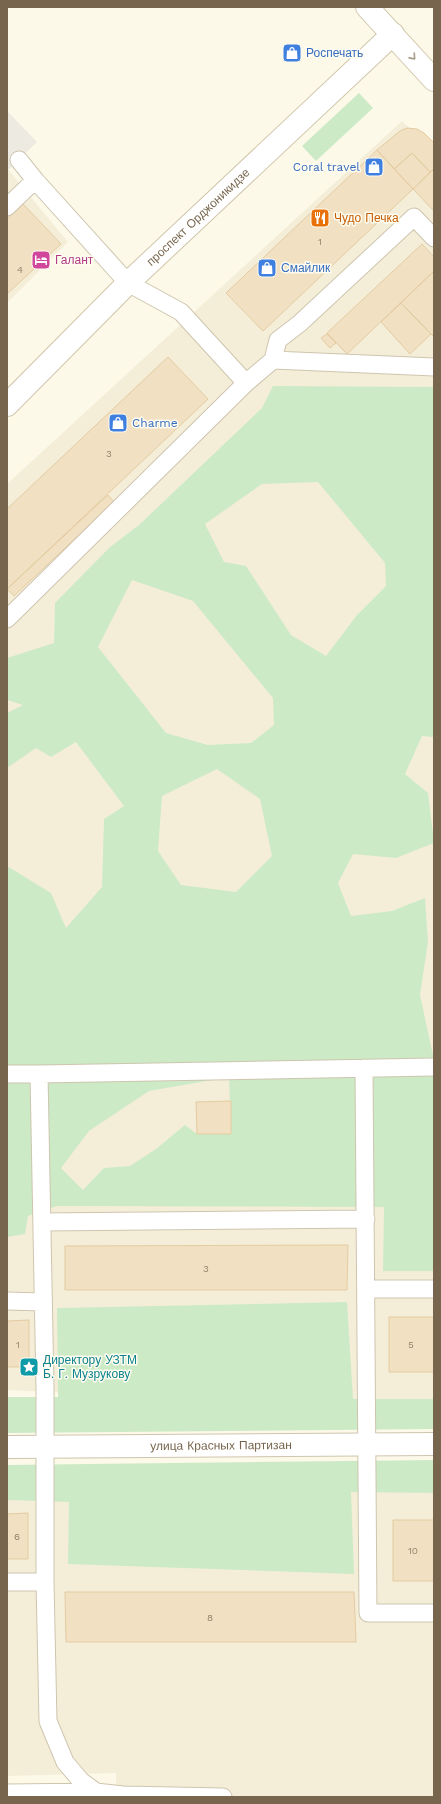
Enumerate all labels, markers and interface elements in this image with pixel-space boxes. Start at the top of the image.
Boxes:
shop icon: Роспечать [281,42,303,64]
place label: Роспечать [306,46,363,60]
one-way arrow [409,52,416,60]
shop icon: Coral travel [363,156,385,178]
place label: Coral travel [293,160,360,174]
street label: проспект Орджоникидзе [144,165,253,269]
restaurant icon: Чудо Печка [309,207,331,229]
place label: Чудо Печка [334,211,399,225]
house number: 1 [318,236,322,247]
hotel icon: Галант [30,249,52,271]
place label: Галант [55,253,94,267]
shop icon: Смайлик [256,257,278,279]
place label: Смайлик [281,261,331,275]
house number: 4 [17,264,23,275]
shop icon: Charme [107,412,129,434]
place label: Charme [132,416,178,430]
house number: 3 [106,448,112,459]
house number: 3 [203,1263,209,1274]
house number: 1 [16,1339,20,1350]
house number: 5 [408,1339,414,1350]
place label: Директору УЗТМ Б. Г. Музрукову [43,1353,137,1381]
place icon: Директору УЗТМ Б. Г. Музрукову [18,1356,40,1378]
street label: улица Красных Партизан [150,1438,292,1453]
house number: 6 [14,1531,20,1542]
house number: 10 [408,1545,418,1556]
house number: 8 [207,1612,213,1623]

